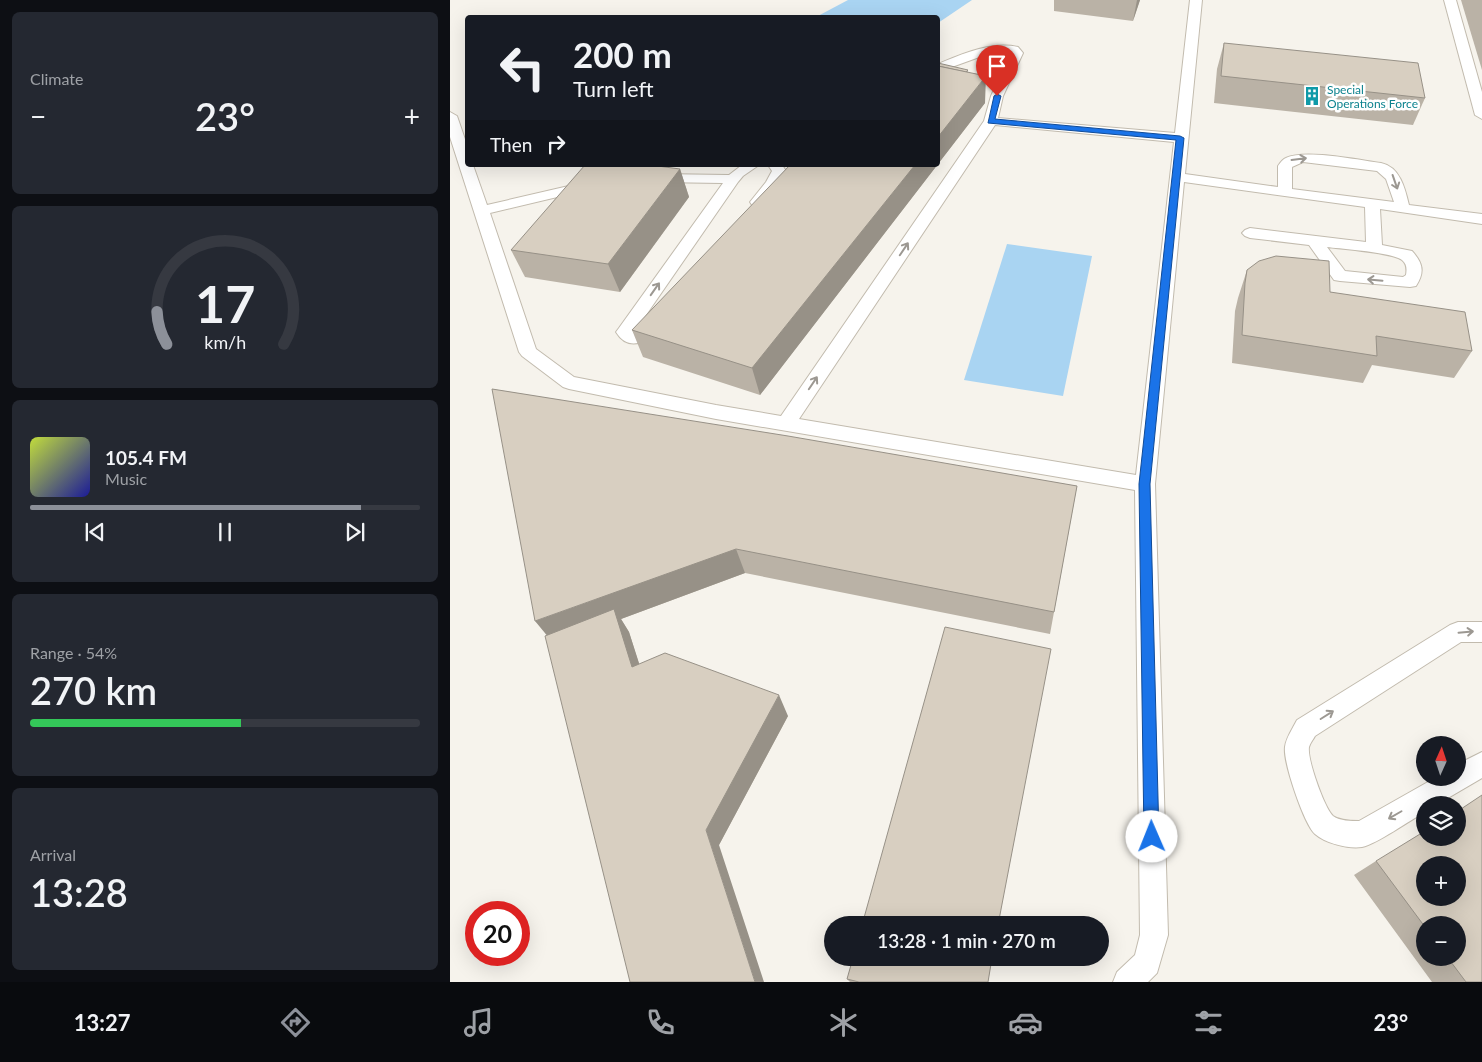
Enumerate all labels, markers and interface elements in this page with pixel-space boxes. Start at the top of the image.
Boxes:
text: 200 m [573,33,672,75]
icon: left [490,35,555,100]
pin [976,45,1018,96]
icon: arrive [983,52,1011,80]
text: Climate [30,69,83,88]
text: Turn left [573,75,654,102]
place label: Special Operations Force [1327,82,1418,111]
building icon: Special Operations Force [1301,85,1323,107]
text: 23° [195,93,255,139]
text: − [30,99,46,133]
text: + [404,99,420,133]
icon: right [542,130,570,158]
text: Then [490,133,532,156]
one-way arrow [1290,154,1306,164]
one-way arrow [1391,174,1400,190]
one-way arrow [899,242,909,256]
text: 17 [195,272,255,334]
one-way arrow [1367,275,1383,285]
one-way arrow [650,282,660,296]
text: km/h [204,331,246,353]
one-way arrow [808,376,818,390]
text: 105.4 FM [105,446,187,469]
text: Music [105,469,147,488]
icon: previous [81,518,109,546]
icon: pause [211,518,239,546]
icon: next [341,518,369,546]
one-way arrow [1458,627,1474,637]
text: Range · 54% [30,643,117,662]
text: 270 km [30,667,157,713]
one-way arrow [1320,710,1334,720]
north arrow [1416,736,1466,786]
map controls [1416,736,1466,966]
button: layers [1416,796,1466,846]
position arrow [1125,810,1177,862]
one-way arrow [1388,811,1402,821]
text: Arrival [30,845,76,864]
button: + [1416,856,1466,906]
text: 13:28 [30,869,128,915]
speed limit sign: 20 [465,901,530,966]
button: − [1416,916,1466,966]
text: 13:28 · 1 min · 270 m [877,929,1056,952]
icon: directions [278,1005,313,1040]
icon: music [461,1005,496,1040]
icon: phone [643,1005,678,1040]
icon: climate [826,1005,861,1040]
icon: car [1008,1005,1043,1040]
icon: filters [1191,1005,1226,1040]
text: 13:27 [74,1009,131,1036]
text: 23° [1373,1009,1408,1036]

